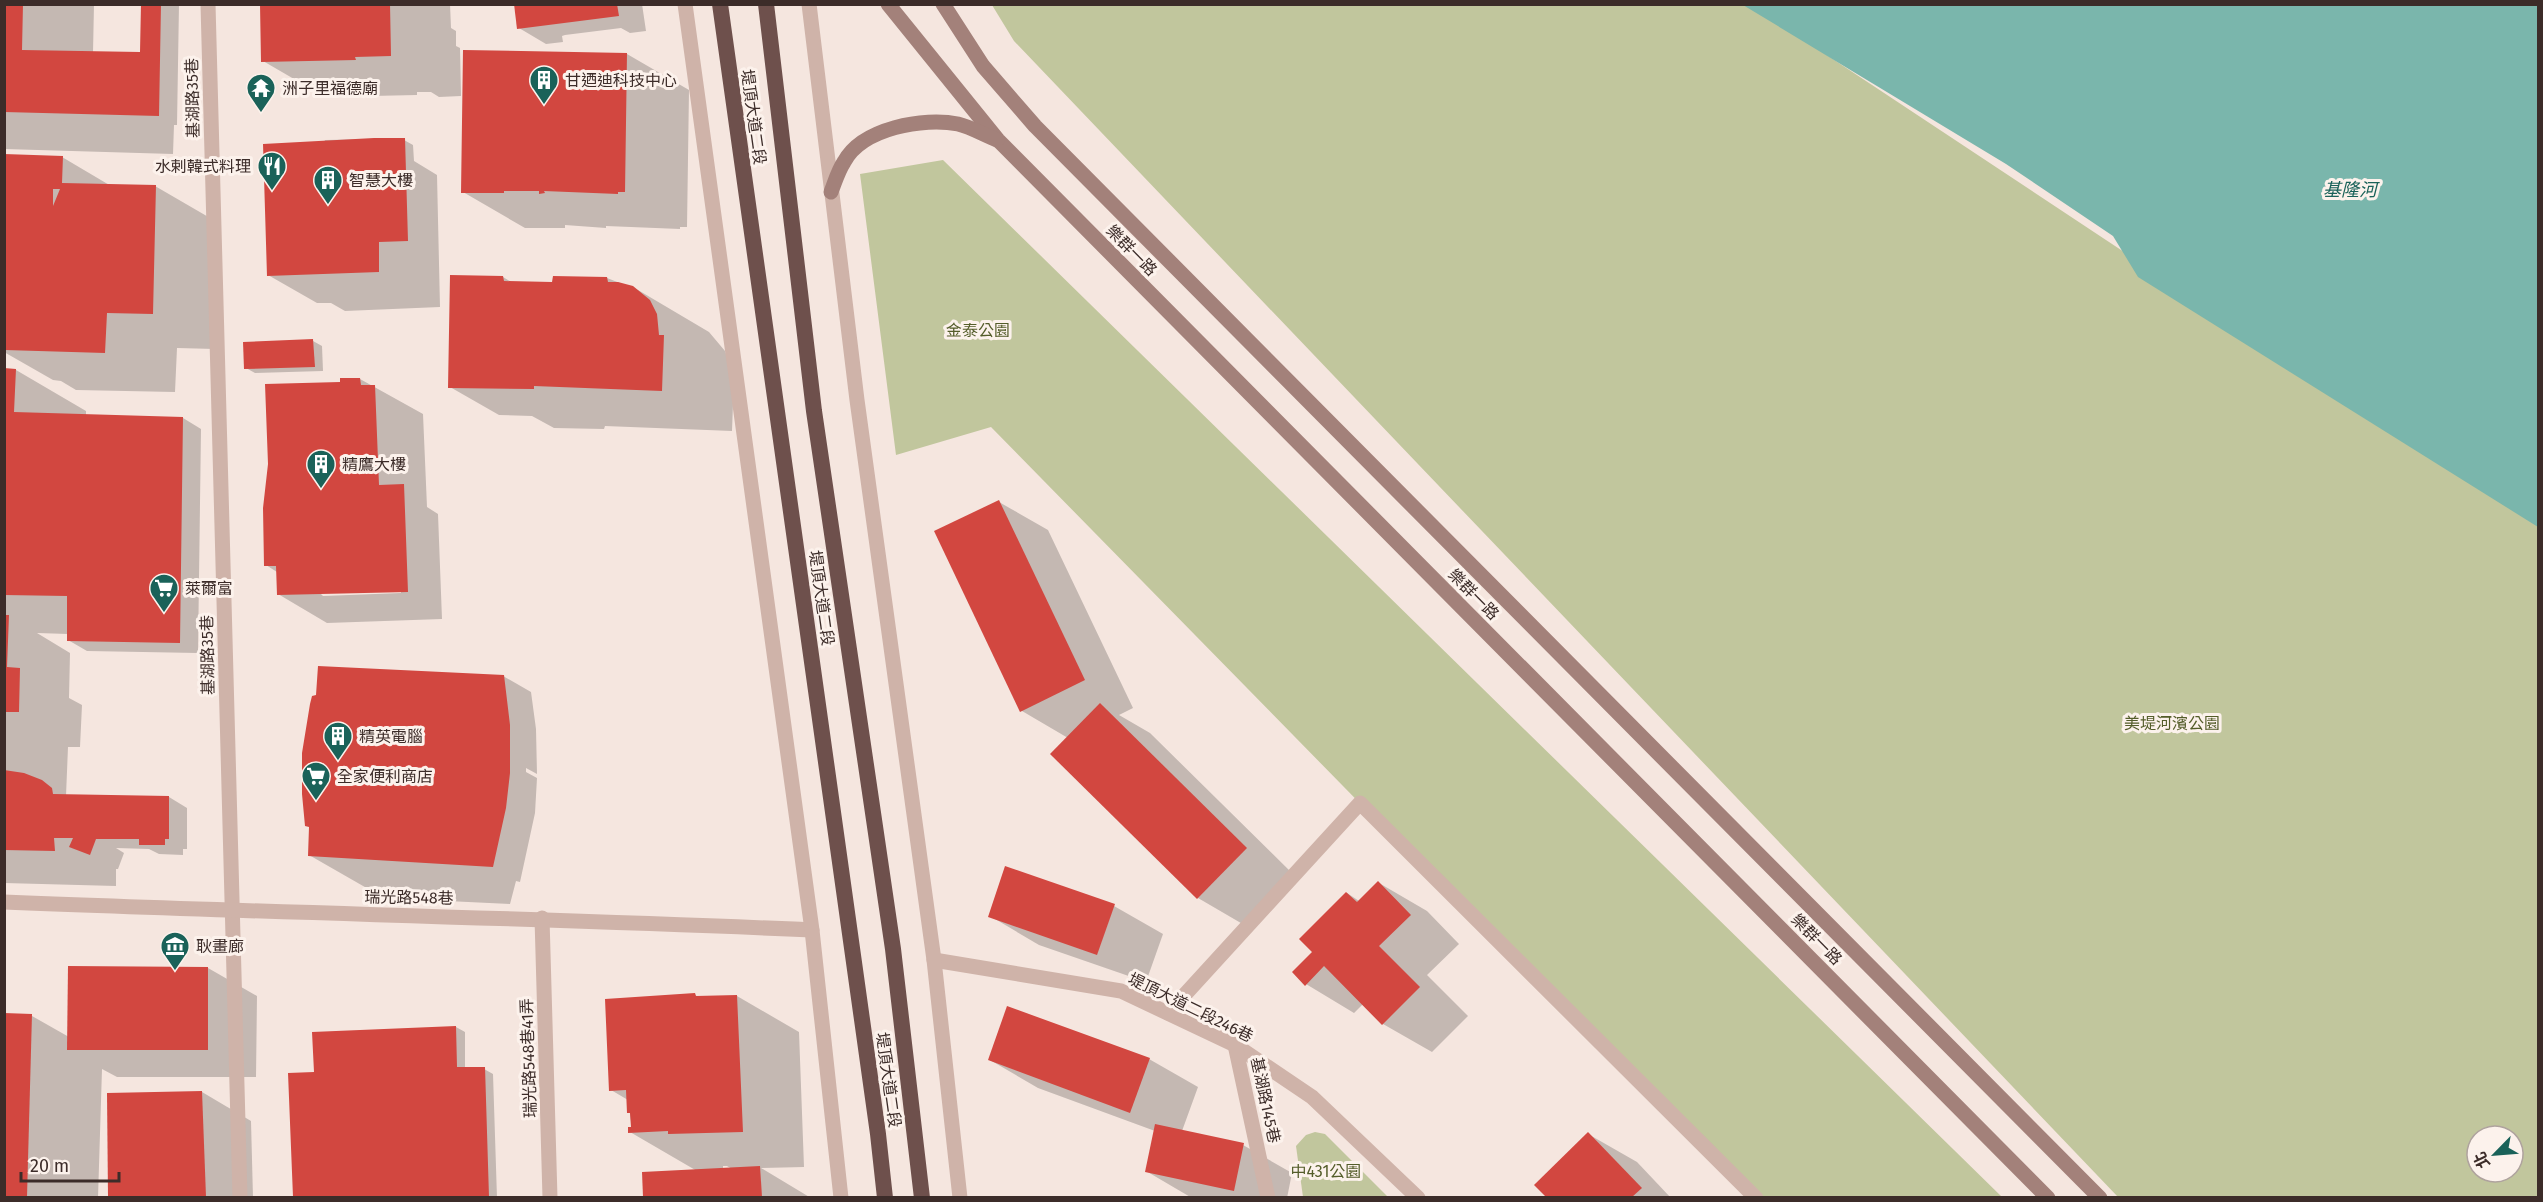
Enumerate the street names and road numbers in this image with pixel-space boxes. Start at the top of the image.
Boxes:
street label: 基湖路35巷 [182,58,203,138]
street label: 堤頂大道二段 [737,68,770,166]
street label: 樂群一路 [1102,221,1161,280]
street label: 堤頂大道二段 [805,549,838,647]
street label: 樂群一路 [1444,565,1503,624]
street label: 基湖路35巷 [197,615,218,695]
street label: 瑞光路548巷 [364,887,454,908]
street label: 樂群一路 [1787,910,1846,969]
street label: 堤頂大道二段246巷 [1125,969,1256,1046]
street label: 瑞光路548巷41弄 [517,998,540,1118]
street label: 堤頂大道二段 [872,1031,905,1129]
street label: 基湖路145巷 [1247,1055,1284,1145]

